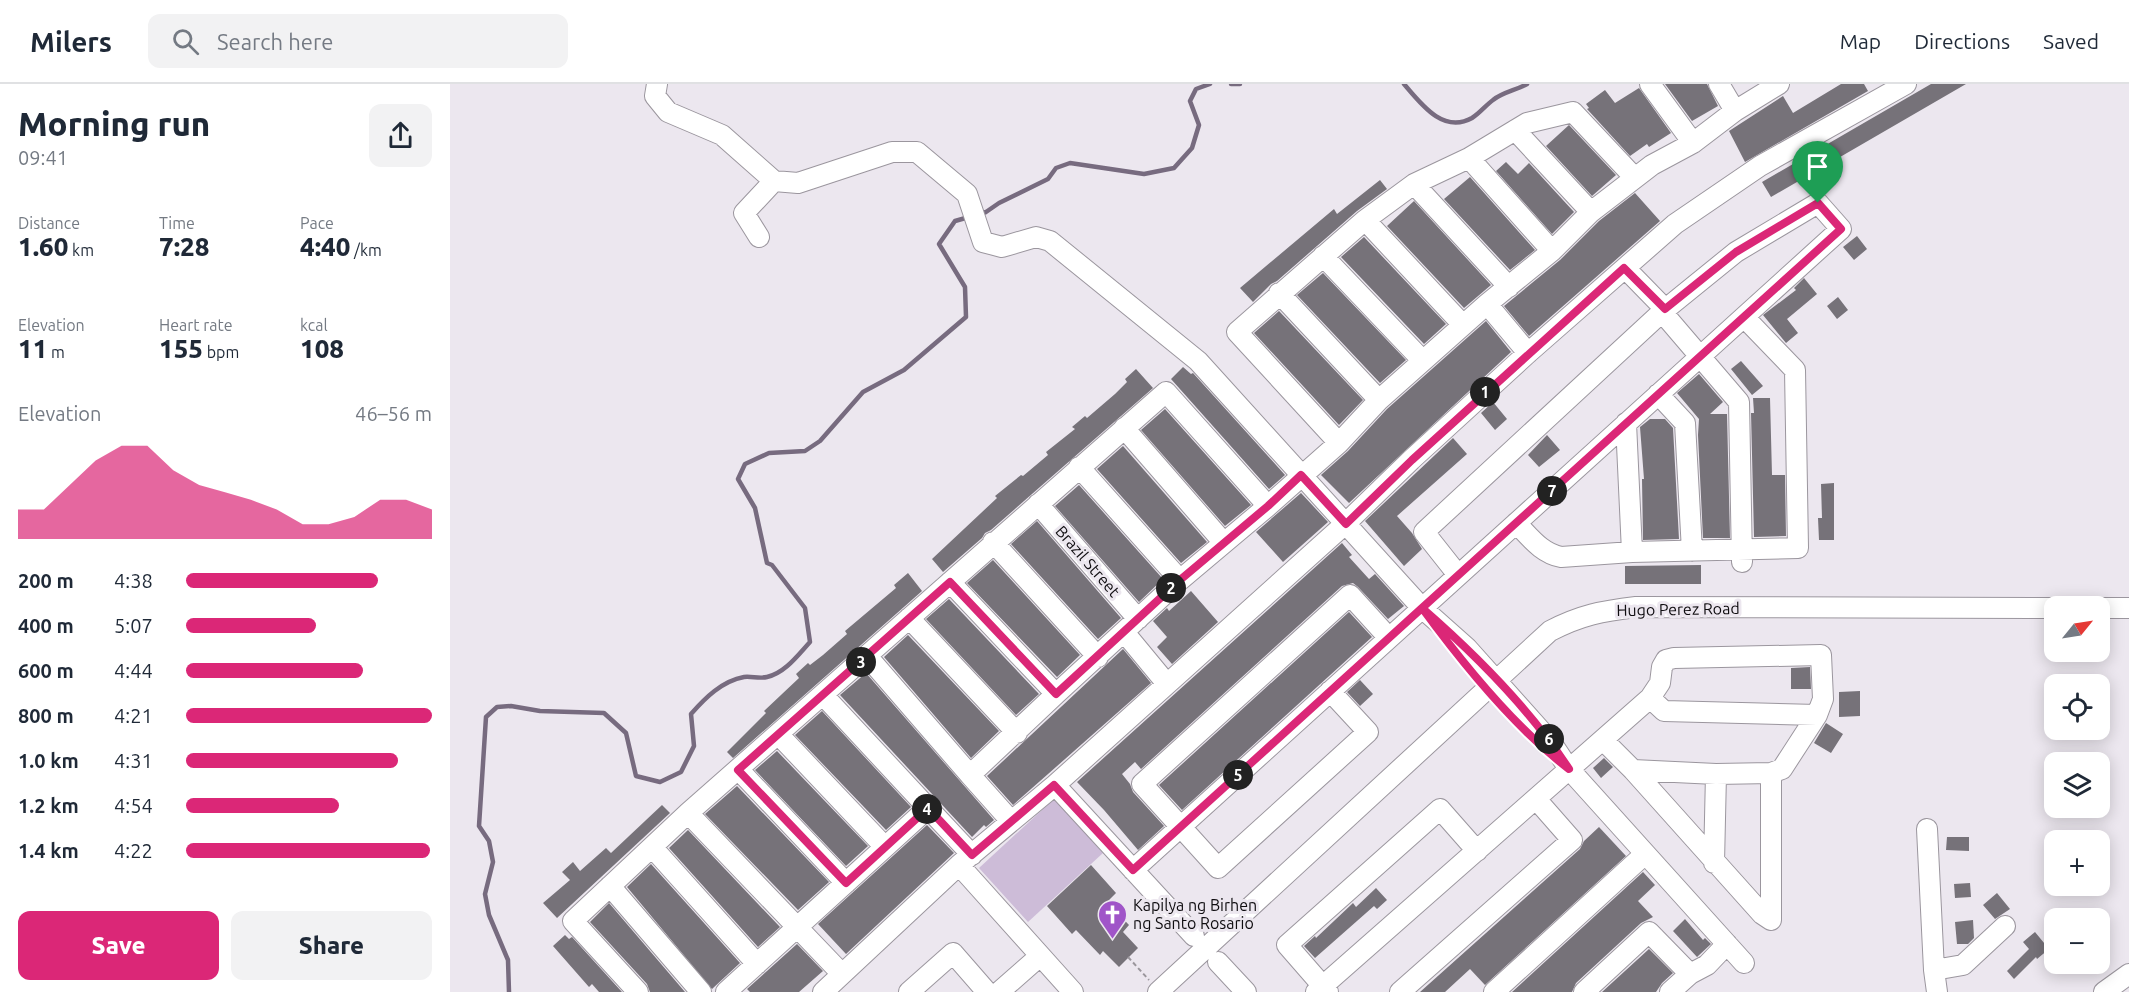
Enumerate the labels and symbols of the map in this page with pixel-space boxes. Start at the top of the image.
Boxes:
pin [1792,141,1843,203]
pin: 1 [1470,377,1500,407]
pin: 7 [1537,476,1567,506]
street label: Brazil Street [1052,522,1124,601]
pin: 2 [1156,573,1186,603]
north arrow [2044,596,2110,662]
street label: Hugo Perez Road [1616,599,1740,619]
pin: 3 [846,647,876,677]
pin: 6 [1534,724,1564,754]
pin: 5 [1223,760,1253,790]
pin: 4 [912,794,942,824]
place label: Kapilya ng Birhen ng Santo Rosario [1133,896,1257,932]
church icon: Kapilya ng Birhen ng Santo Rosario [1096,898,1128,940]

